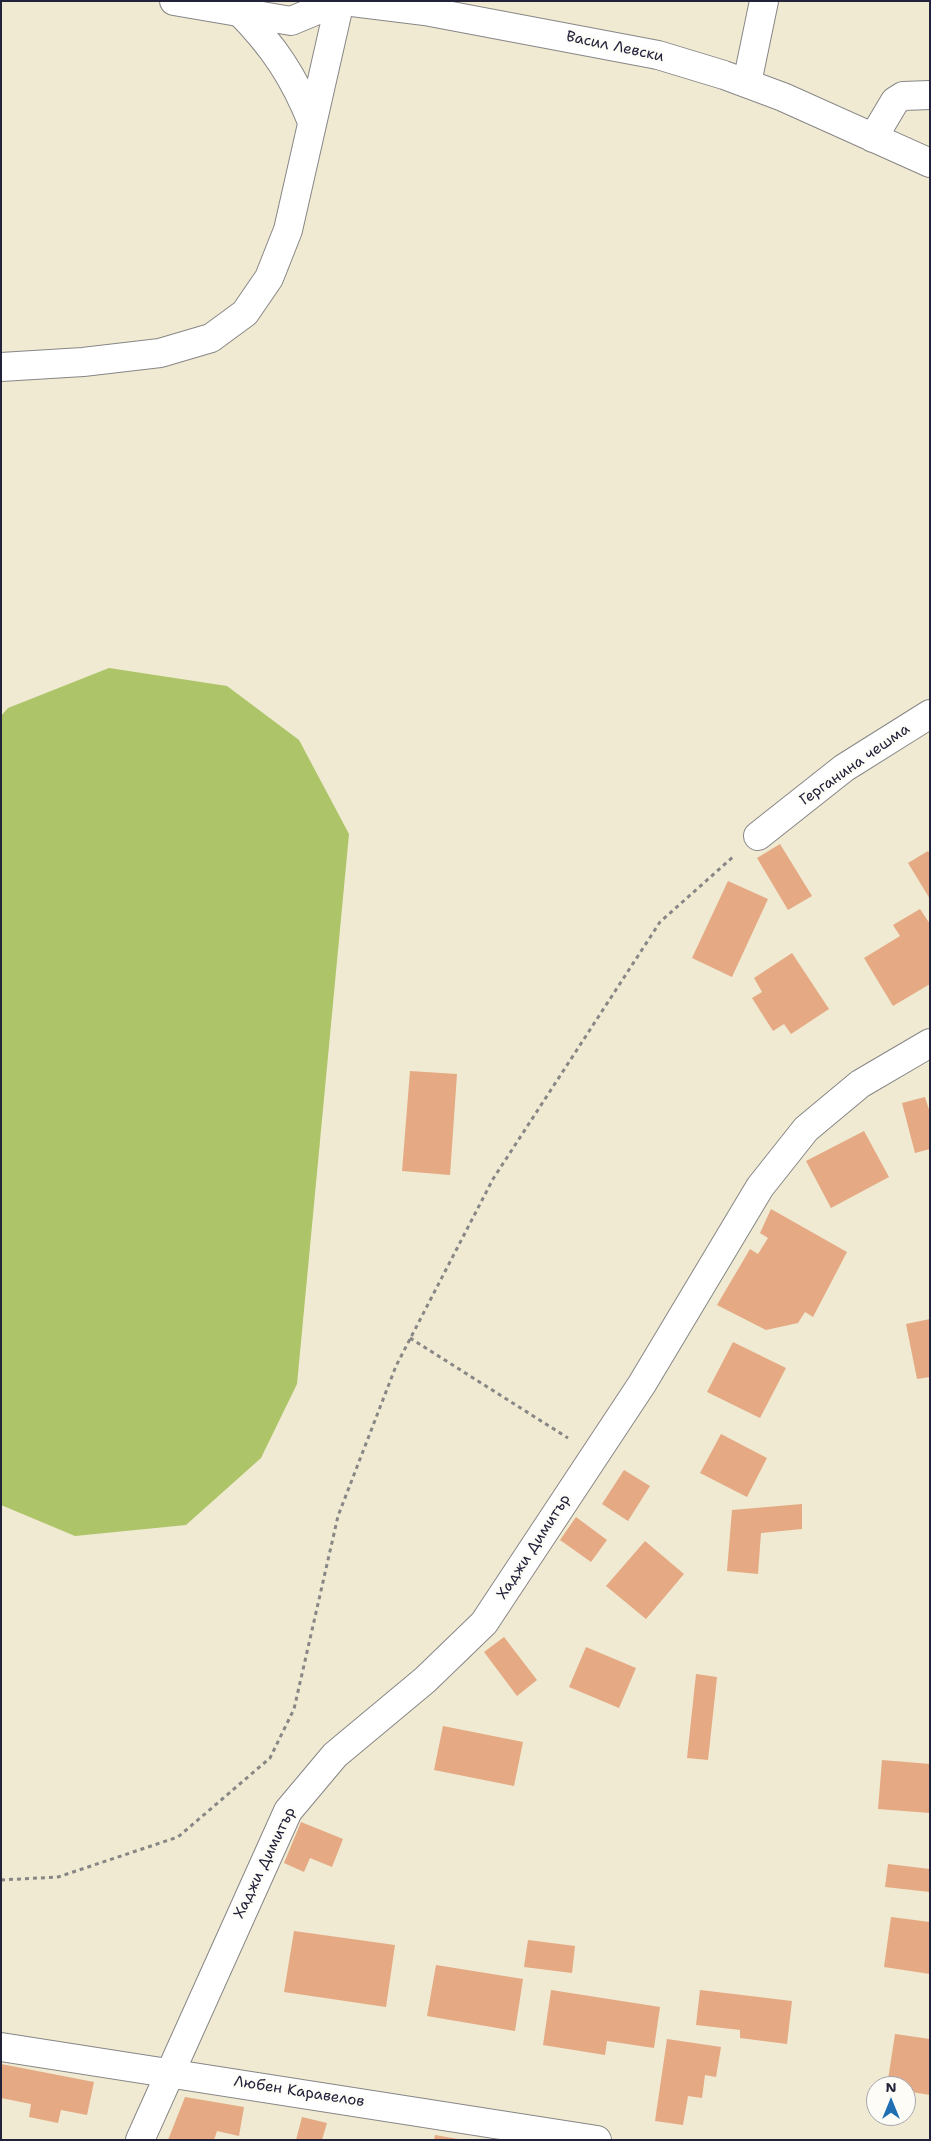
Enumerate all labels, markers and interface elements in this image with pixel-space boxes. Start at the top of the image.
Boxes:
street label: Васил Левски [564,28,666,66]
street label: Герганина чешма [797,720,913,810]
street label: Хаджи Димитър [493,1491,575,1603]
street label: Хаджи Димитър [230,1804,300,1922]
street label: Любен Каравелов [232,2073,366,2111]
north arrow [866,2076,916,2126]
text: N [885,2078,897,2096]

